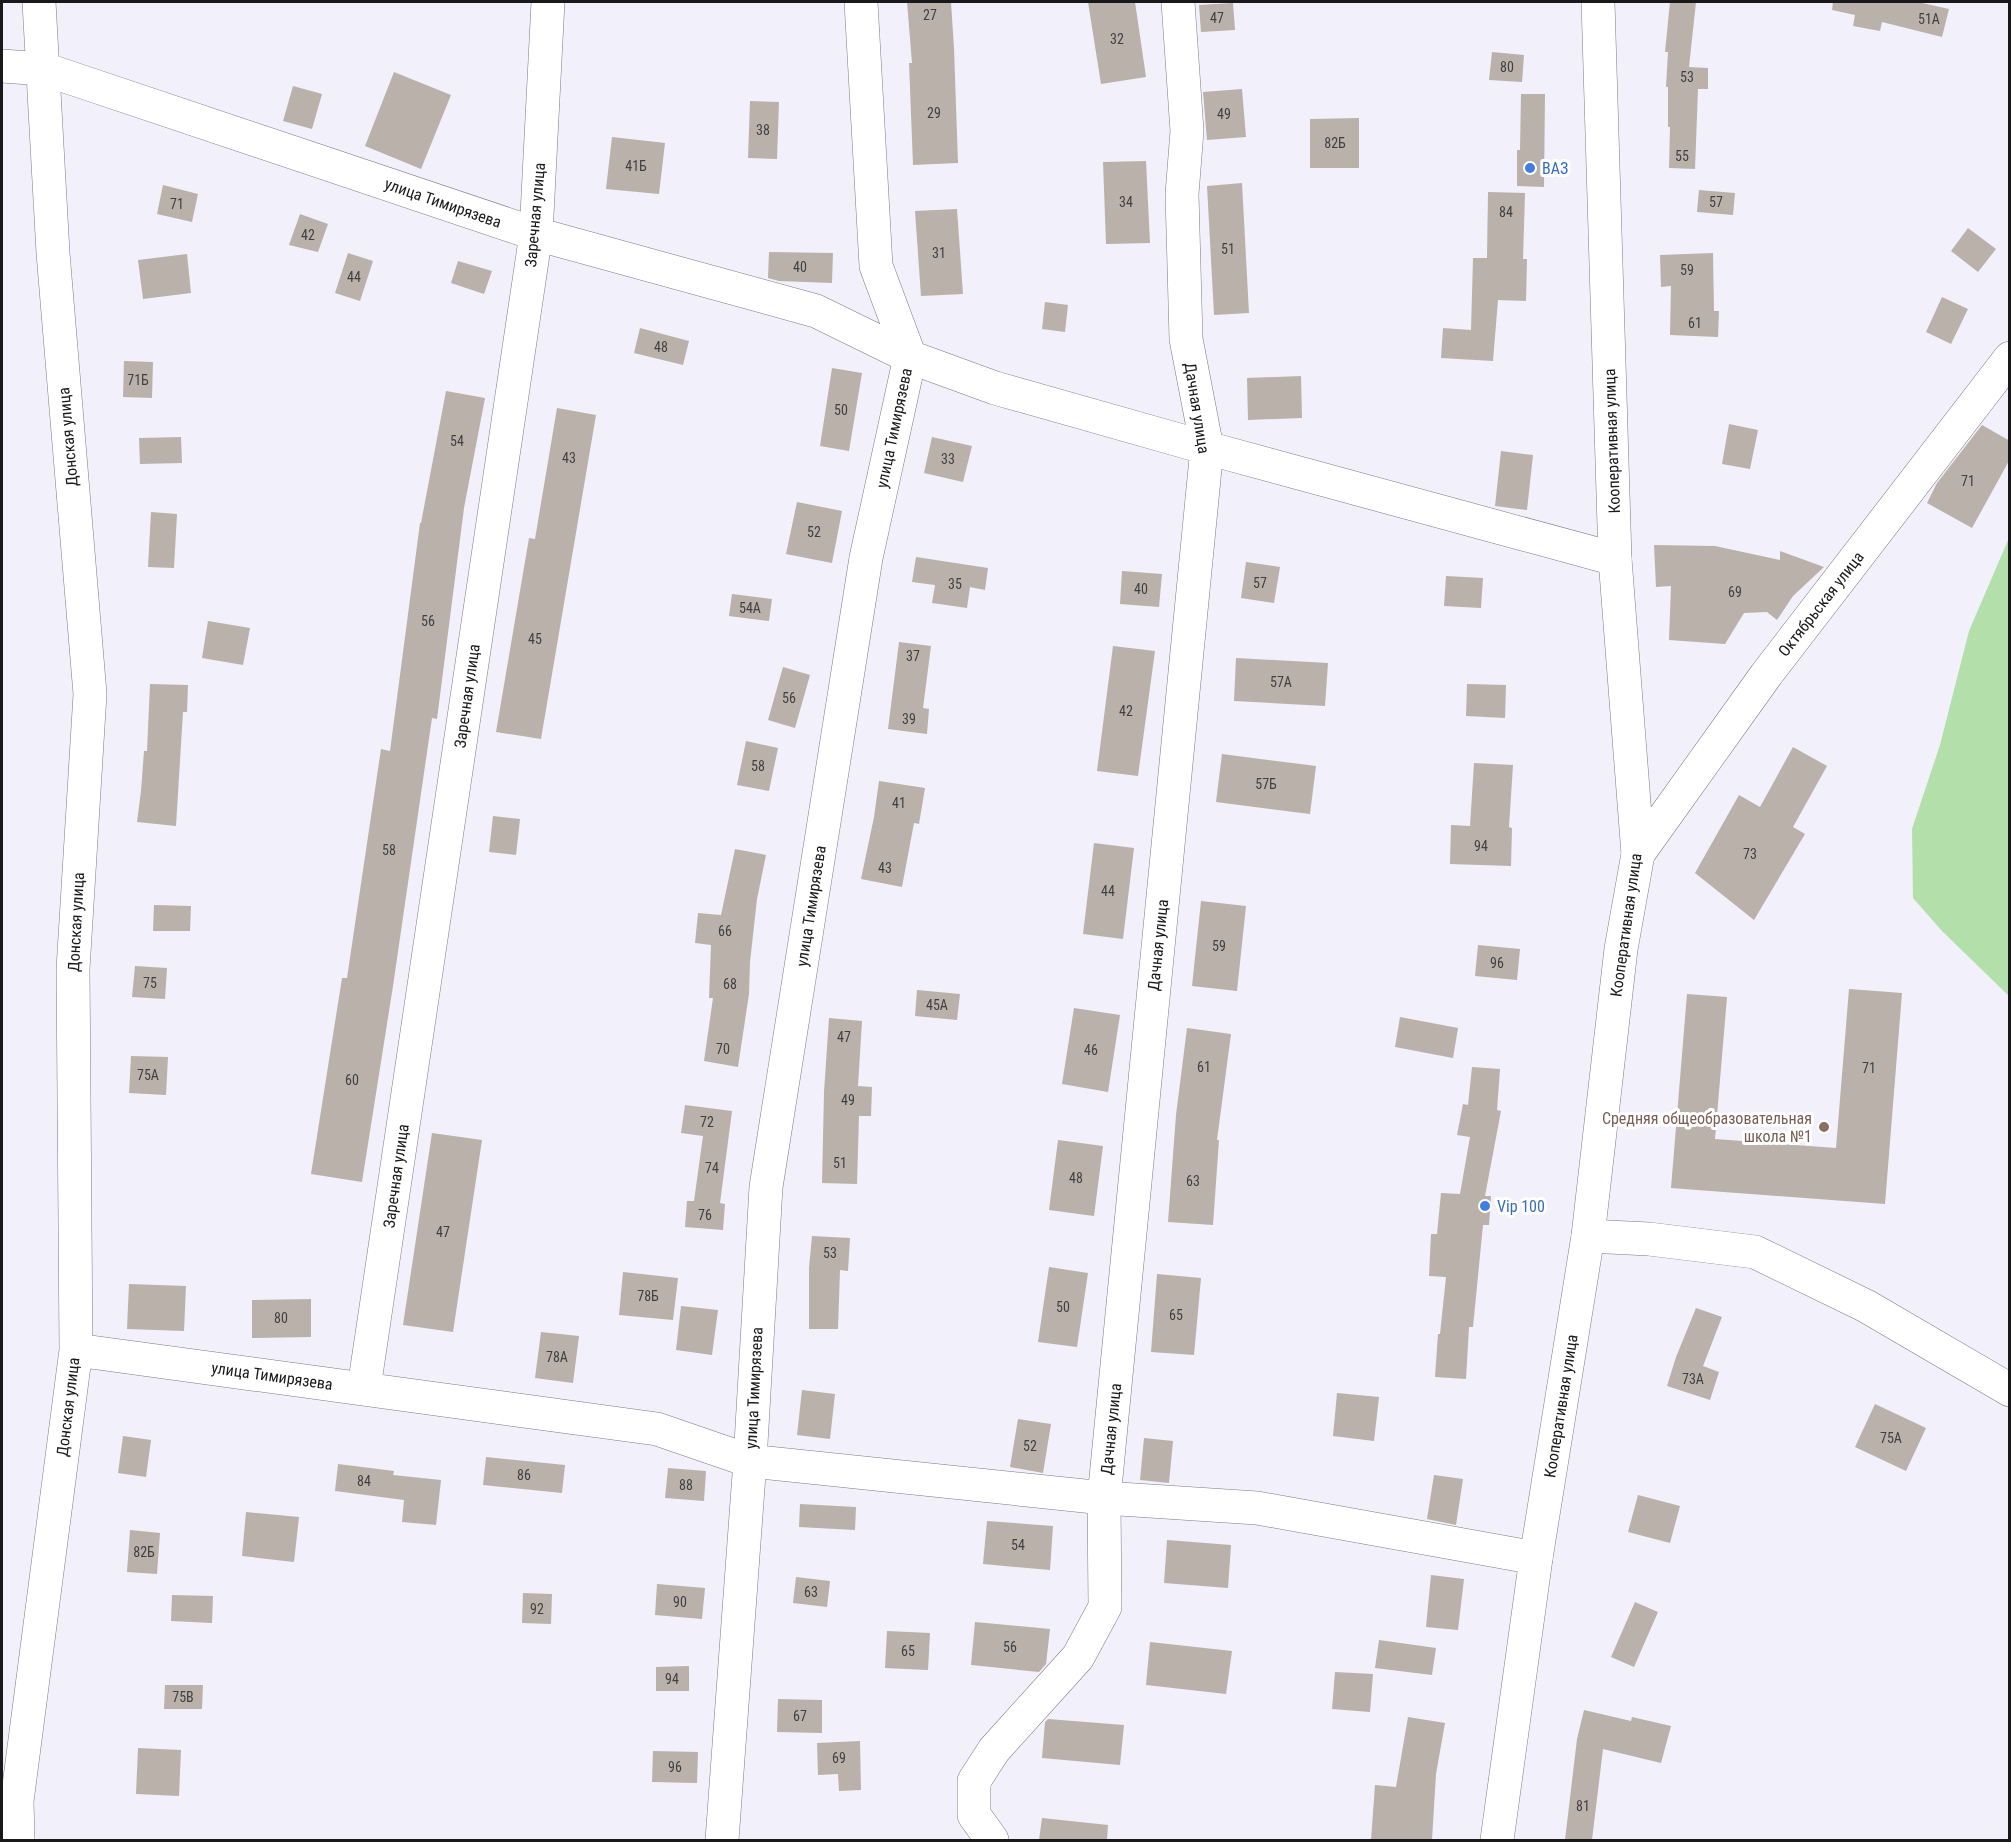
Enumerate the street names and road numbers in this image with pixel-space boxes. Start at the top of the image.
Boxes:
street label: Заречная улица [521,162,549,268]
street label: улица Тимирязева [382,174,504,232]
street label: Дачная улица [1180,361,1214,455]
street label: улица Тимирязева [872,366,916,490]
street label: Кооперативная улица [1600,368,1624,514]
street label: Донская улица [54,387,82,487]
street label: Октябрьская улица [1774,548,1868,660]
street label: Заречная улица [450,643,484,749]
street label: улица Тимирязева [792,844,830,968]
street label: Кооперативная улица [1607,852,1645,998]
street label: Донская улица [64,872,88,972]
street label: Дачная улица [1144,898,1172,992]
street label: Заречная улица [379,1123,413,1229]
street label: улица Тимирязева [741,1327,767,1449]
street label: Кооперативная улица [1540,1333,1582,1479]
street label: Донская улица [53,1356,83,1458]
street label: улица Тимирязева [210,1358,334,1394]
street label: Дачная улица [1097,1382,1125,1476]

